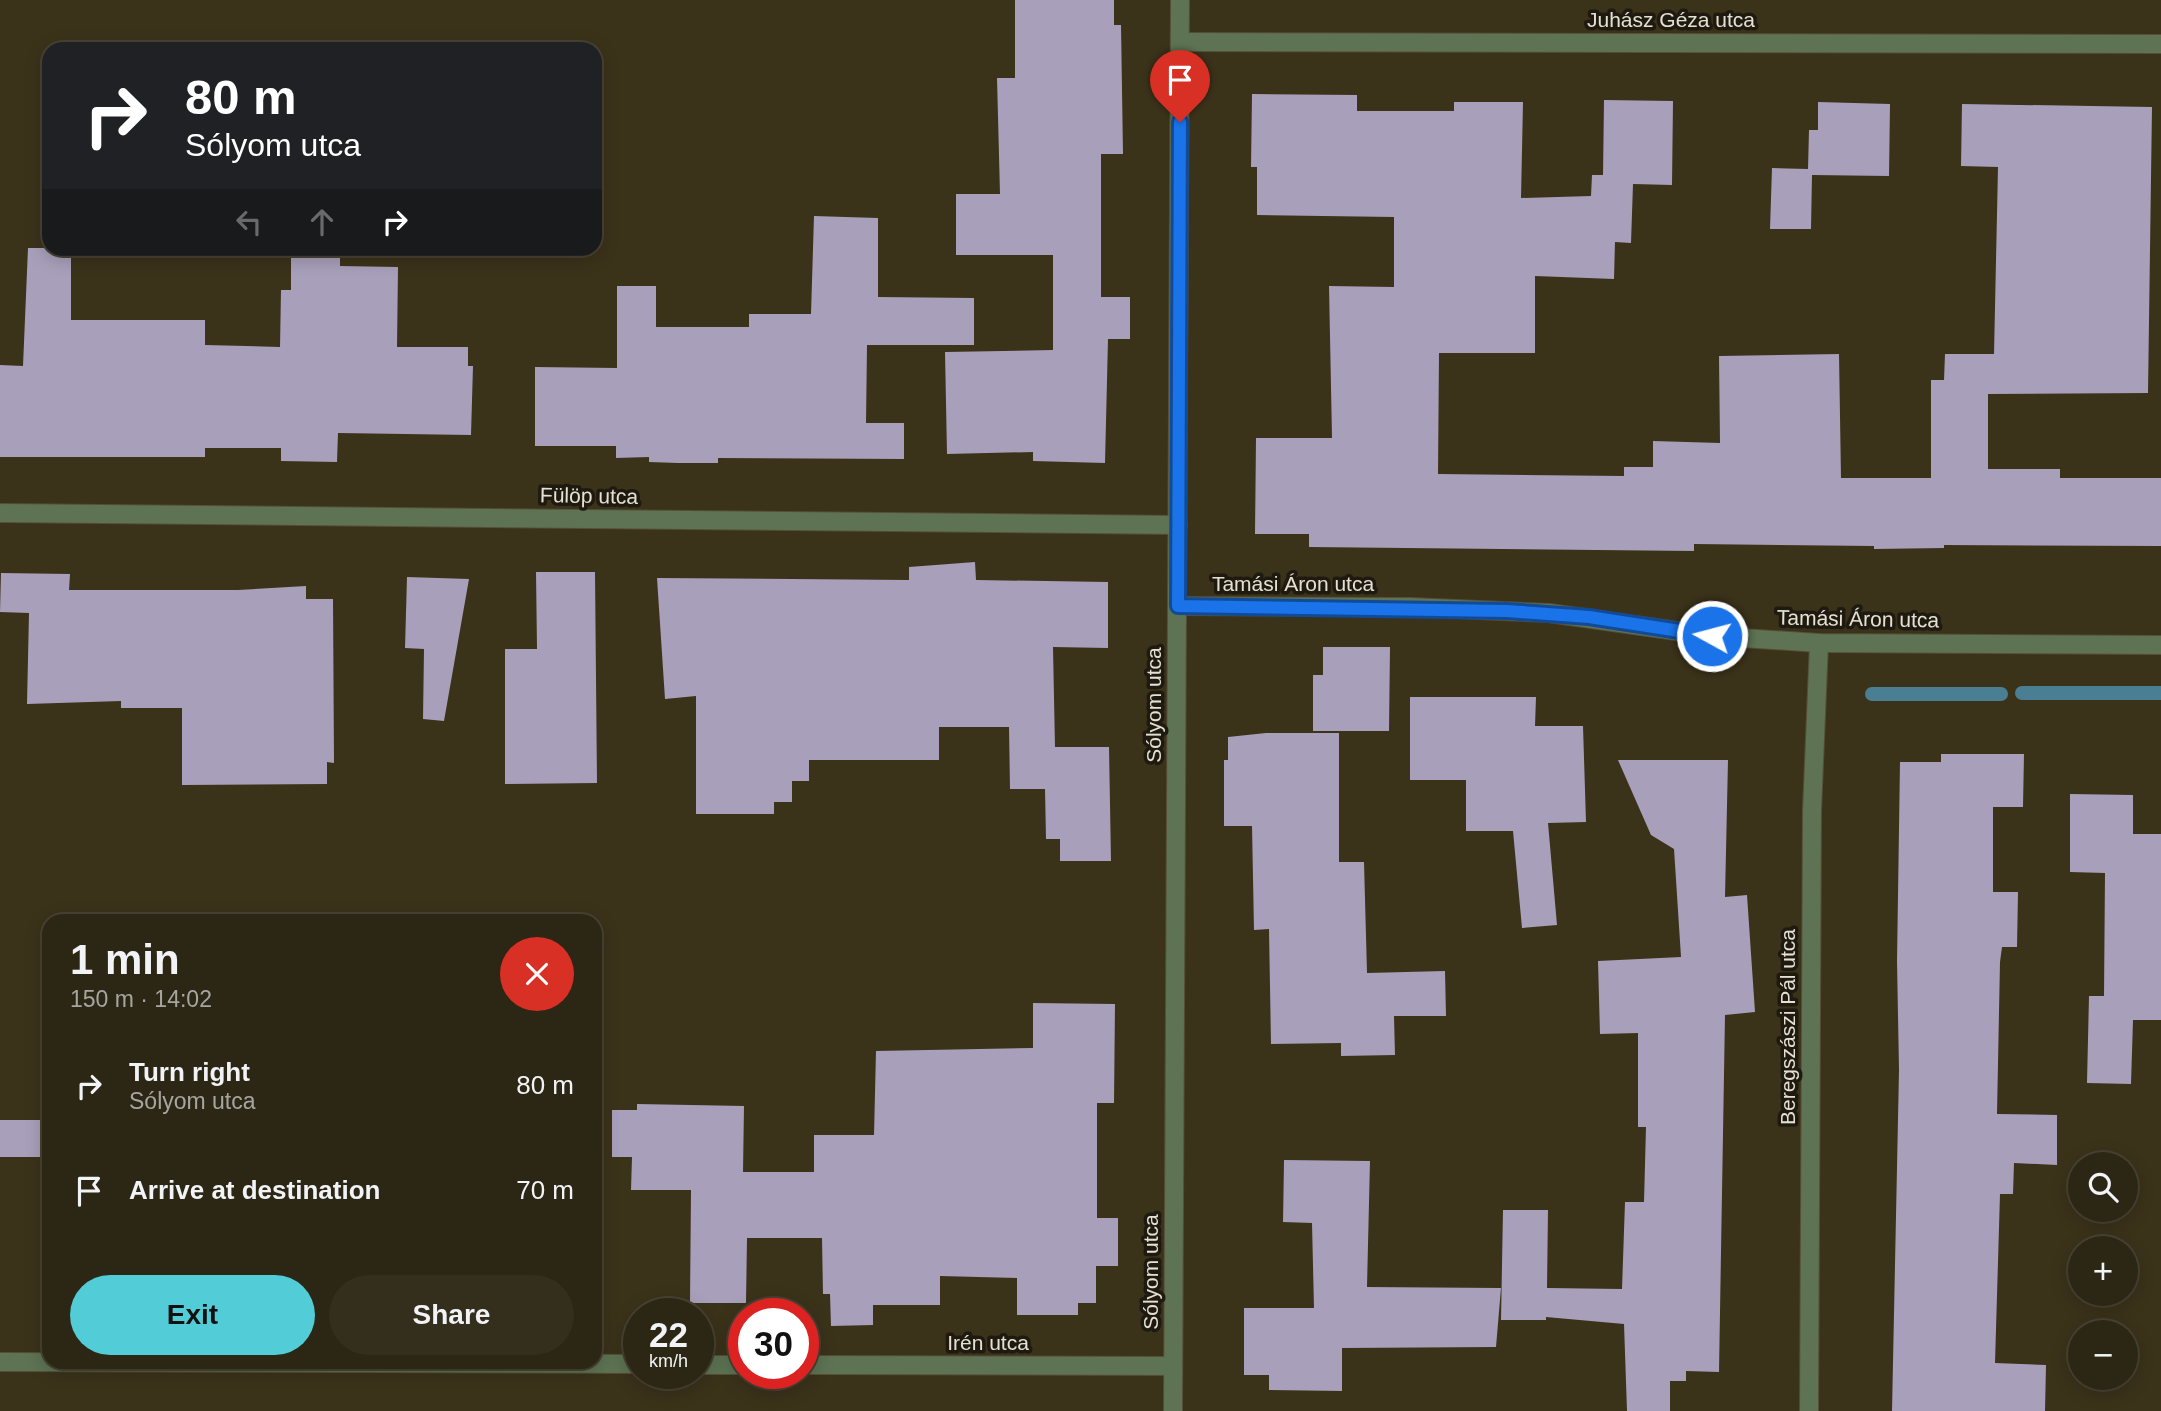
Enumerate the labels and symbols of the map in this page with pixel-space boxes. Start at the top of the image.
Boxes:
street label: Juhász Géza utca [1587,8,1755,31]
pin [1150,50,1210,122]
street label: Fülöp utca [540,483,639,508]
street label: Tamási Áron utca [1212,572,1374,595]
position arrow [1675,599,1749,673]
street label: Tamási Áron utca [1777,606,1940,631]
street label: Sólyom utca [1142,647,1165,763]
street label: Beregszászi Pál utca [1776,929,1799,1125]
street label: Sólyom utca [1139,1214,1162,1330]
speed limit sign: 30 [728,1298,819,1389]
street label: Irén utca [947,1331,1029,1354]

